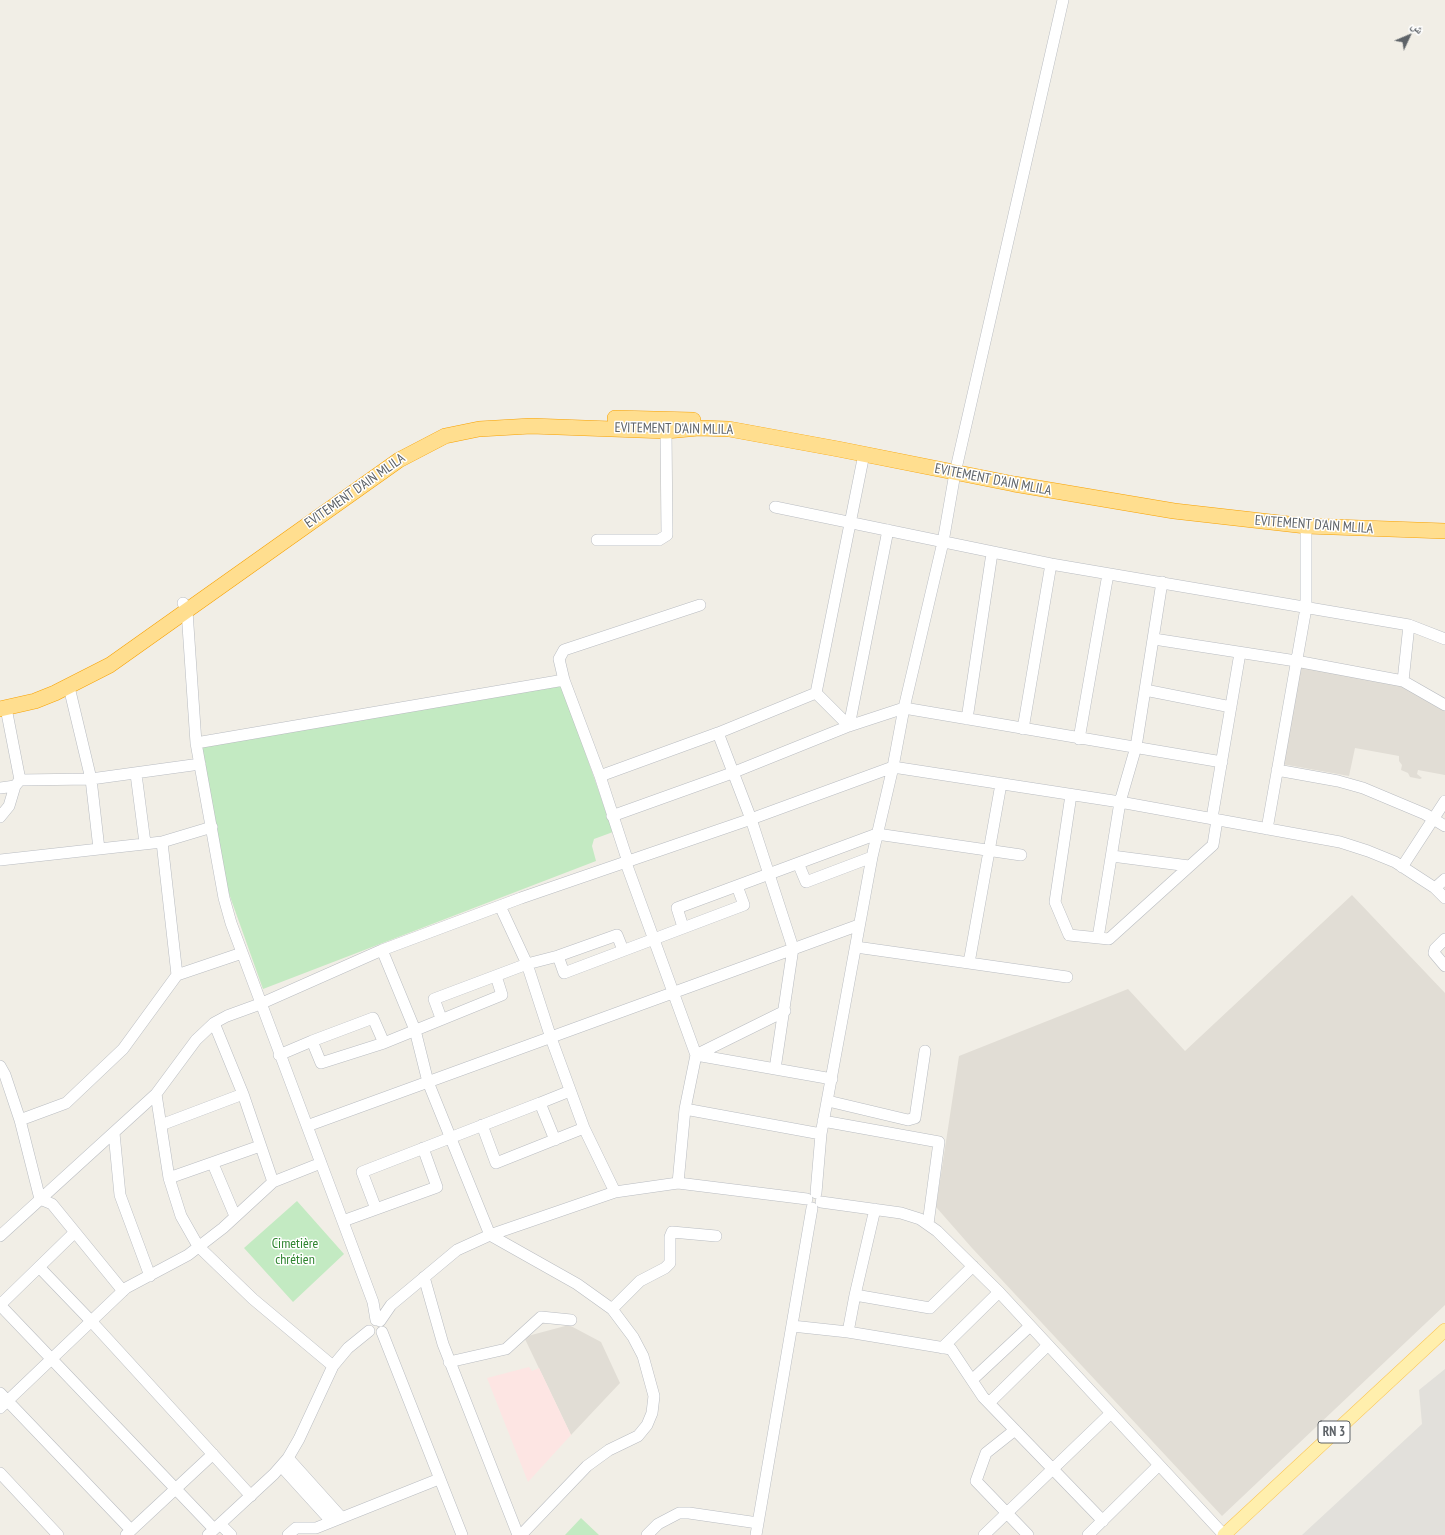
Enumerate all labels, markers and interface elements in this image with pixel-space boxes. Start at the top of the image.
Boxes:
north arrow [1389,16,1429,56]
text: ش [1409,19,1427,37]
street label: EVITEMENT D'AIN MLILA [615,420,733,438]
street label: EVITEMENT D'AIN MLILA [302,450,408,532]
street label: EVITEMENT D'AIN MLILA [933,460,1053,500]
street label: EVITEMENT D'AIN MLILA [1254,512,1374,538]
park label: Cimetière chrétien [272,1236,318,1268]
road number: RN 3 [1318,1421,1350,1443]

